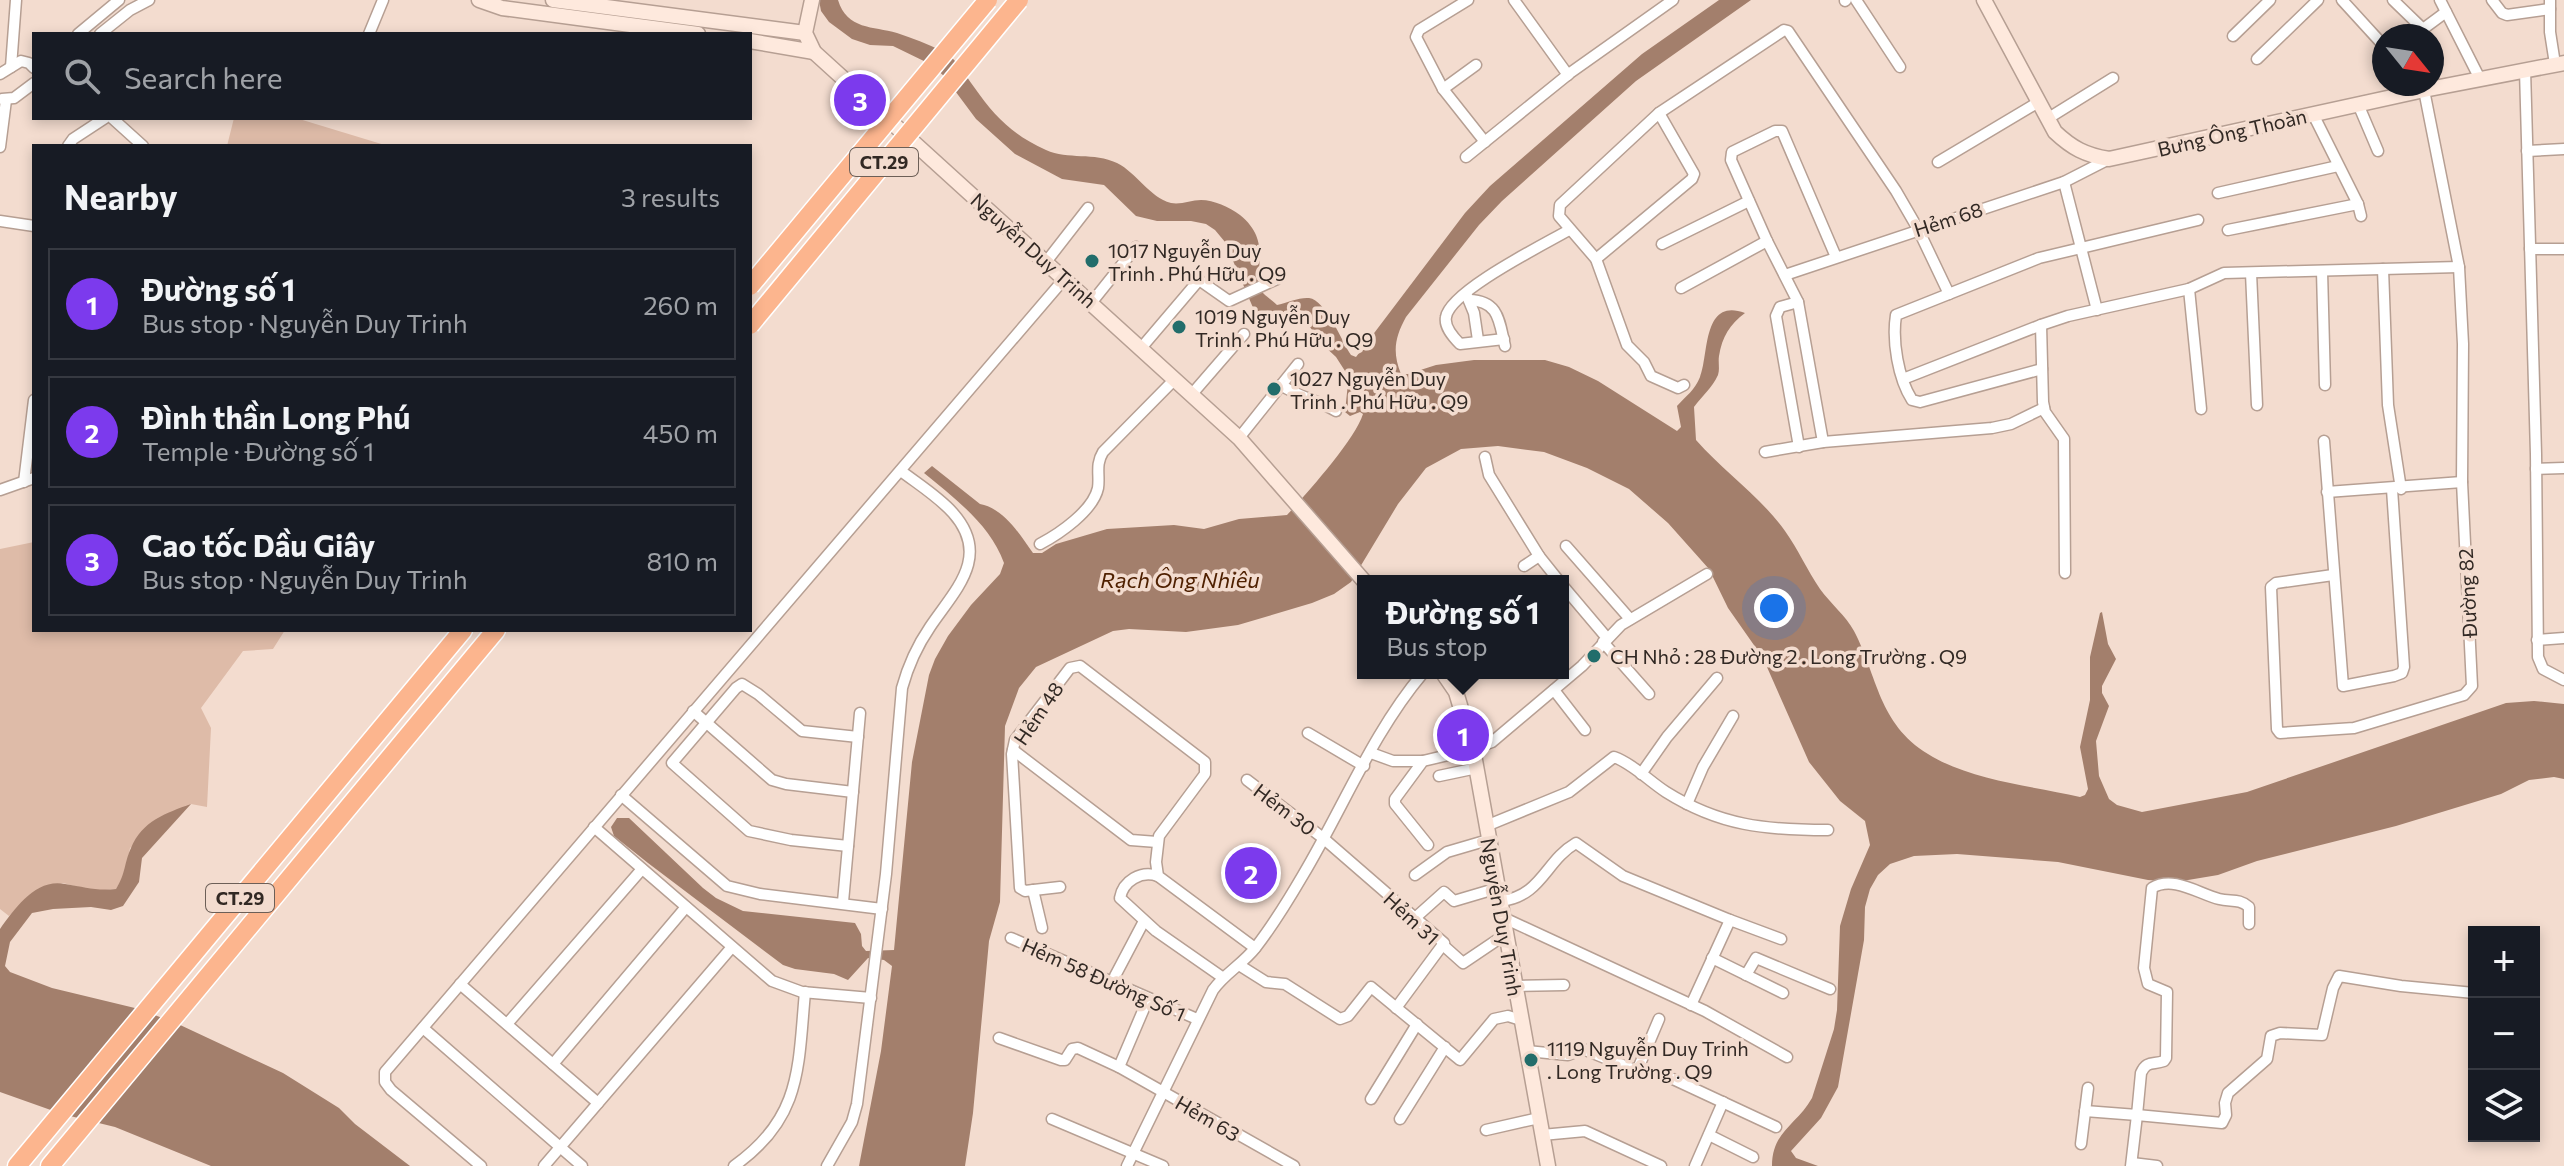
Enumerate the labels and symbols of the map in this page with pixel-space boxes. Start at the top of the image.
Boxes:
north arrow [2372,24,2444,96]
pin: 3 [834,70,886,130]
street label: Bưng Ông Thoàn [2155,103,2309,161]
road number: CT.29 [850,148,918,176]
street label: Nguyễn Duy Trinh [966,187,1102,313]
street label: Hẻm 68 [1910,197,1986,241]
place label: 1017 Nguyễn Duy Trinh . Phú Hữu . Q9 [1108,238,1286,285]
marker: 1017 Nguyễn Duy Trinh . Phú Hữu . Q9 [1083,252,1101,270]
place label: 1019 Nguyễn Duy Trinh . Phú Hữu . Q9 [1195,304,1373,351]
marker: 1019 Nguyễn Duy Trinh . Phú Hữu . Q9 [1170,318,1188,336]
place label: 1027 Nguyễn Duy Trinh . Phú Hữu . Q9 [1290,366,1468,413]
marker: 1027 Nguyễn Duy Trinh . Phú Hữu . Q9 [1265,380,1283,398]
street label: Đường 82 [2453,548,2481,639]
water label: Rạch Ông Nhiêu [1100,566,1260,593]
your location [1754,588,1794,628]
place label: CH Nhỏ : 28 Đường 2 . Long Trường . Q9 [1610,644,1967,668]
marker: CH Nhỏ : 28 Đường 2 . Long Trường . Q9 [1585,647,1603,665]
street label: Hẻm 48 [1008,677,1068,749]
pin: 1 [1437,705,1489,765]
street label: Hẻm 30 [1249,778,1321,840]
street label: Nguyễn Duy Trinh [1476,836,1528,998]
pin: 2 [1225,843,1277,903]
road number: CT.29 [206,884,274,912]
street label: Hẻm 31 [1379,886,1445,950]
street label: Hẻm 58 Đường Số 1 [1018,932,1190,1026]
place label: 1119 Nguyễn Duy Trinh . Long Trường . Q9 [1547,1036,1749,1083]
marker: 1119 Nguyễn Duy Trinh . Long Trường . Q9 [1522,1051,1540,1069]
street label: Hẻm 63 [1172,1090,1244,1146]

